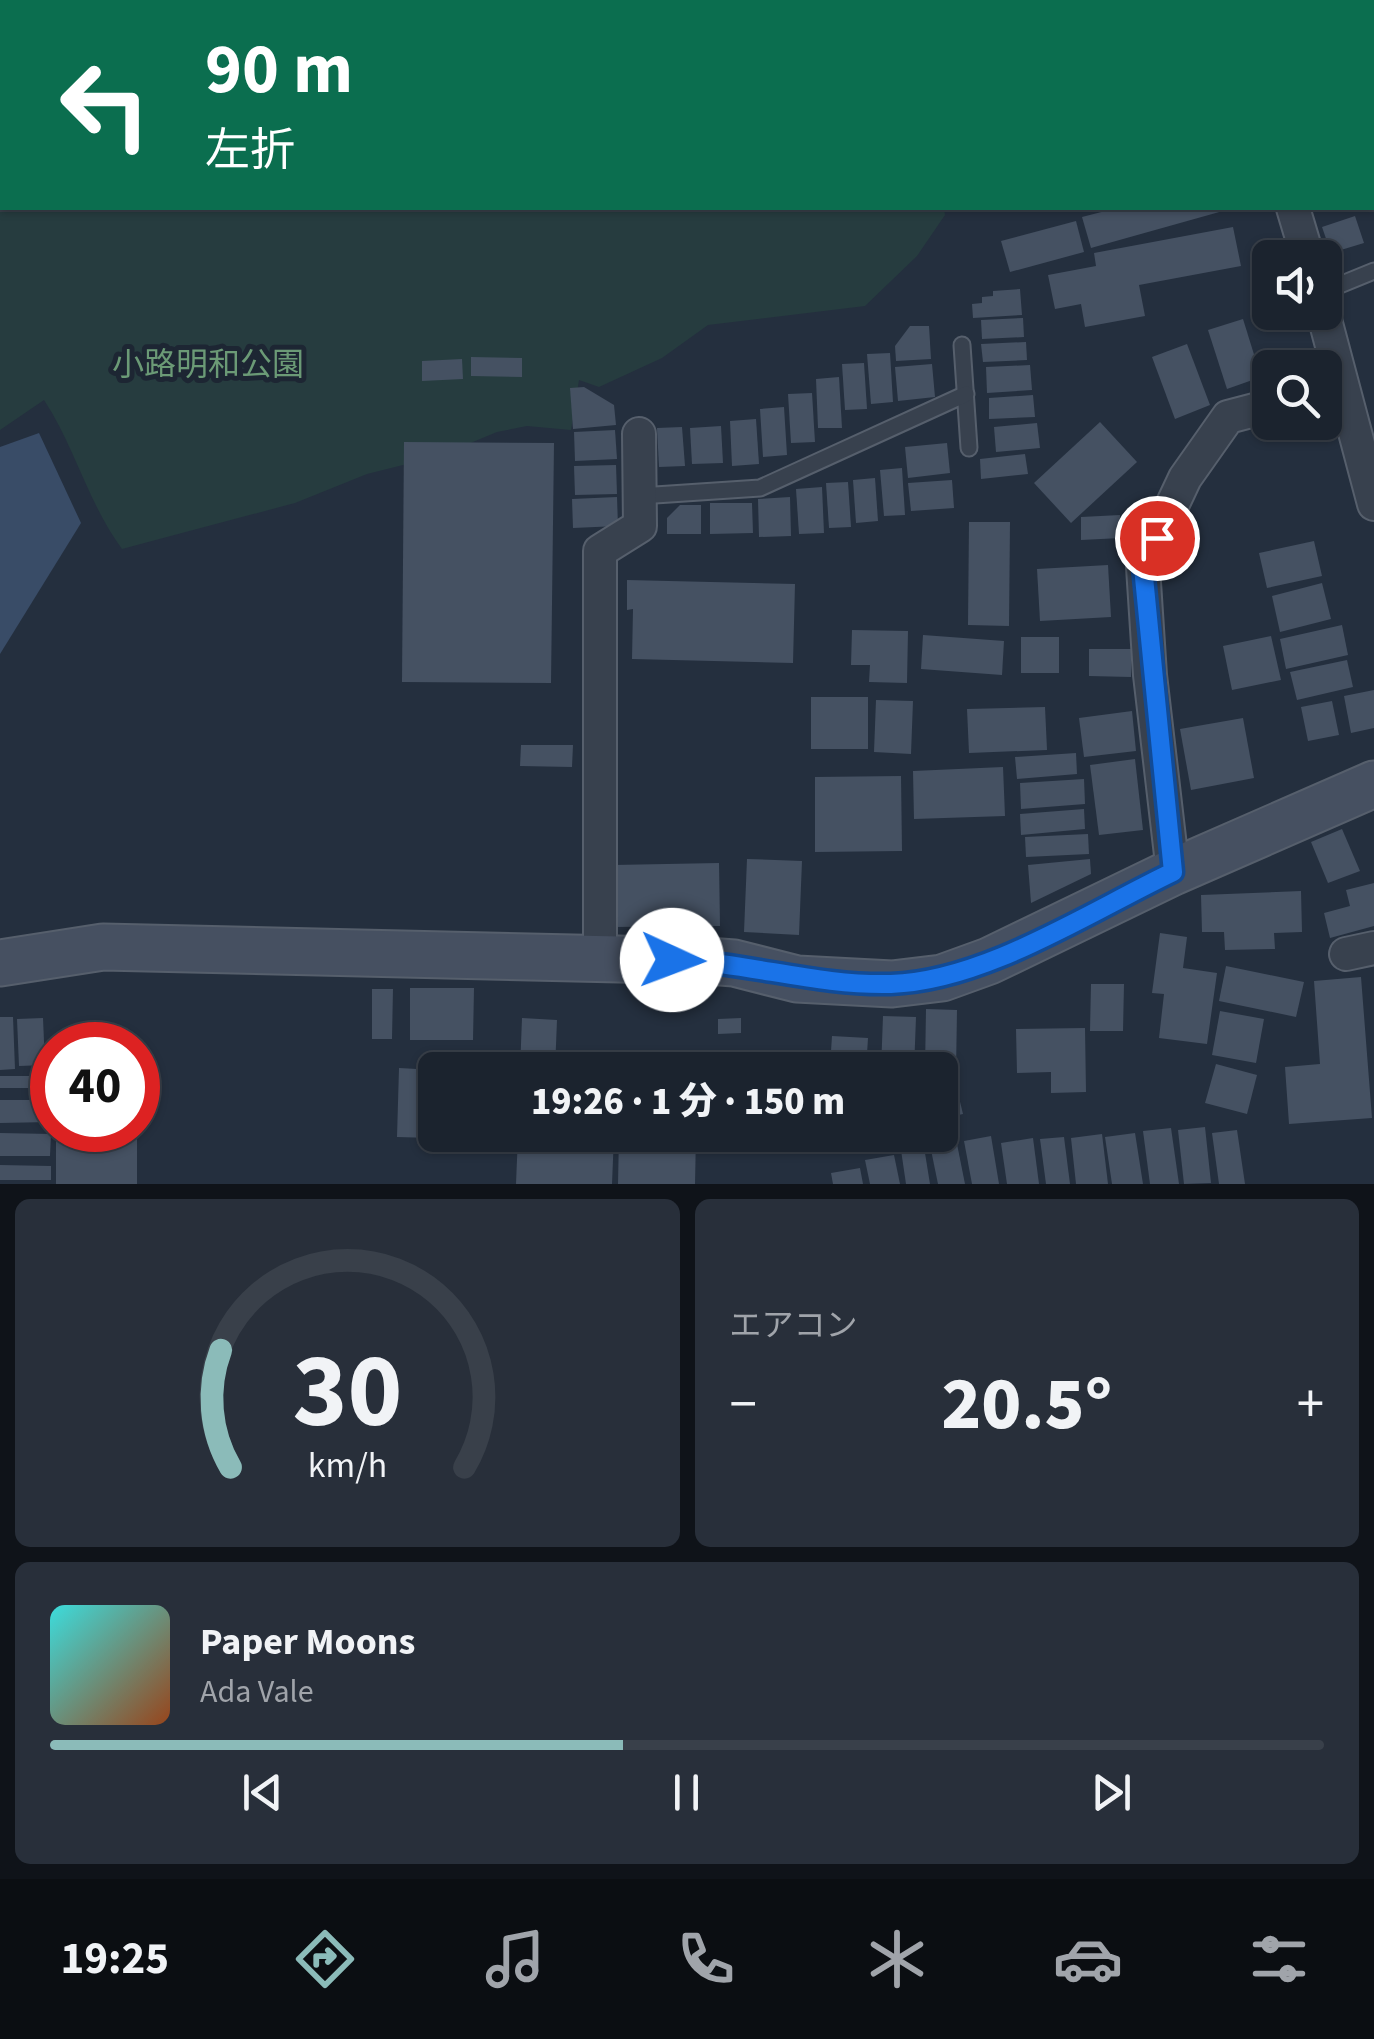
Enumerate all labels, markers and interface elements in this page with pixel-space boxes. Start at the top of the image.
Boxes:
text: 90 m [205,20,353,120]
icon: left [40,40,170,170]
text: 左折 [205,119,295,183]
map controls [1252,240,1342,440]
button: sound [1252,240,1342,330]
park label: 小路明和公園 [112,342,304,388]
button: search [1252,350,1342,440]
pin [1115,496,1200,581]
icon: arrive [1130,511,1185,566]
position arrow [620,908,724,1012]
speed limit sign: 40 [30,1022,160,1152]
text: 19:26 · 1 分 · 150 m [531,1075,845,1129]
text: エアコン [730,1303,858,1349]
text: 30 [292,1319,402,1467]
text: 20.5° [941,1351,1112,1458]
text: − [730,1366,757,1444]
text: + [1297,1366,1324,1444]
text: km/h [308,1440,387,1491]
text: Paper Moons [200,1615,415,1669]
text: Ada Vale [200,1669,314,1715]
icon: previous [235,1765,290,1820]
icon: pause [659,1765,714,1820]
icon: next [1084,1765,1139,1820]
icon: directions [290,1924,360,1994]
icon: music [480,1924,550,1994]
icon: phone [671,1924,741,1994]
icon: climate [862,1924,932,1994]
icon: car [1053,1924,1123,1994]
icon: filters [1244,1924,1314,1994]
text: 19:25 [60,1927,169,1991]

